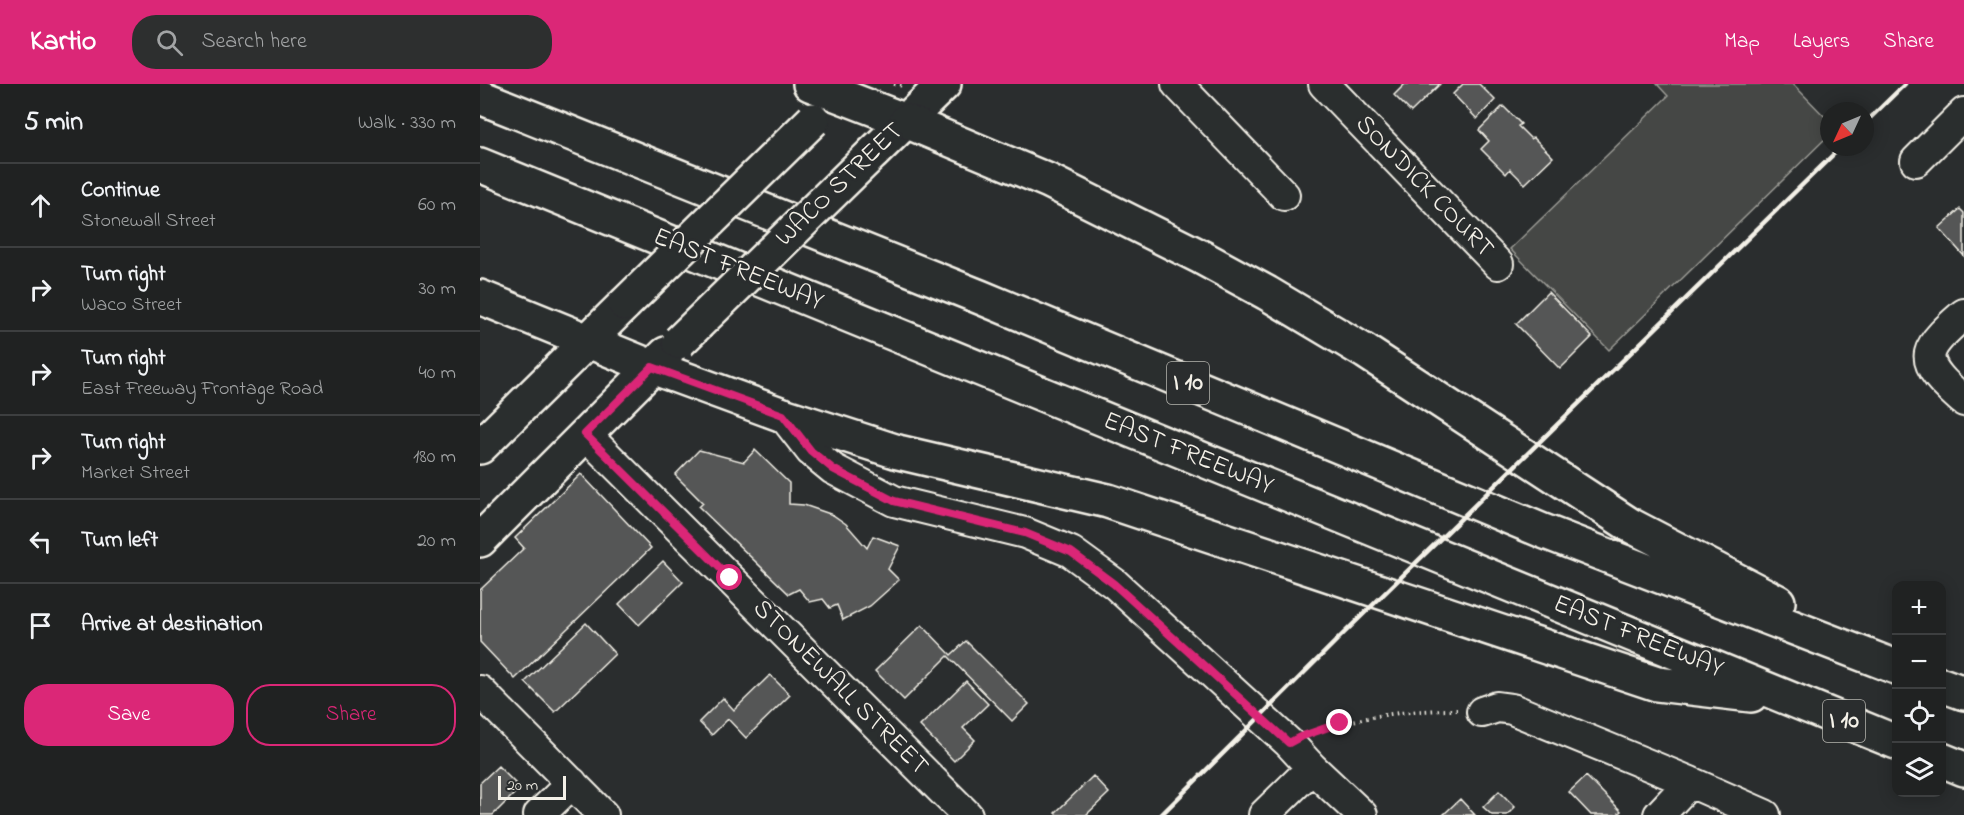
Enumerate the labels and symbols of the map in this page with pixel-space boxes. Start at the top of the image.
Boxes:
north arrow [1820,102,1874,156]
street label: SONDICK COURT [1346,107,1502,267]
street label: WACO STREET [767,114,913,256]
street label: EAST FREEWAY [647,219,829,321]
road number: I 10 [1167,362,1209,404]
street label: EAST FREEWAY [1097,403,1279,505]
route start [716,564,742,590]
street label: EAST FREEWAY [1547,586,1729,688]
street label: STONEWALL STREET [743,591,937,785]
road number: I 10 [1823,700,1865,742]
route end [1326,709,1352,735]
scale bar [498,773,566,800]

